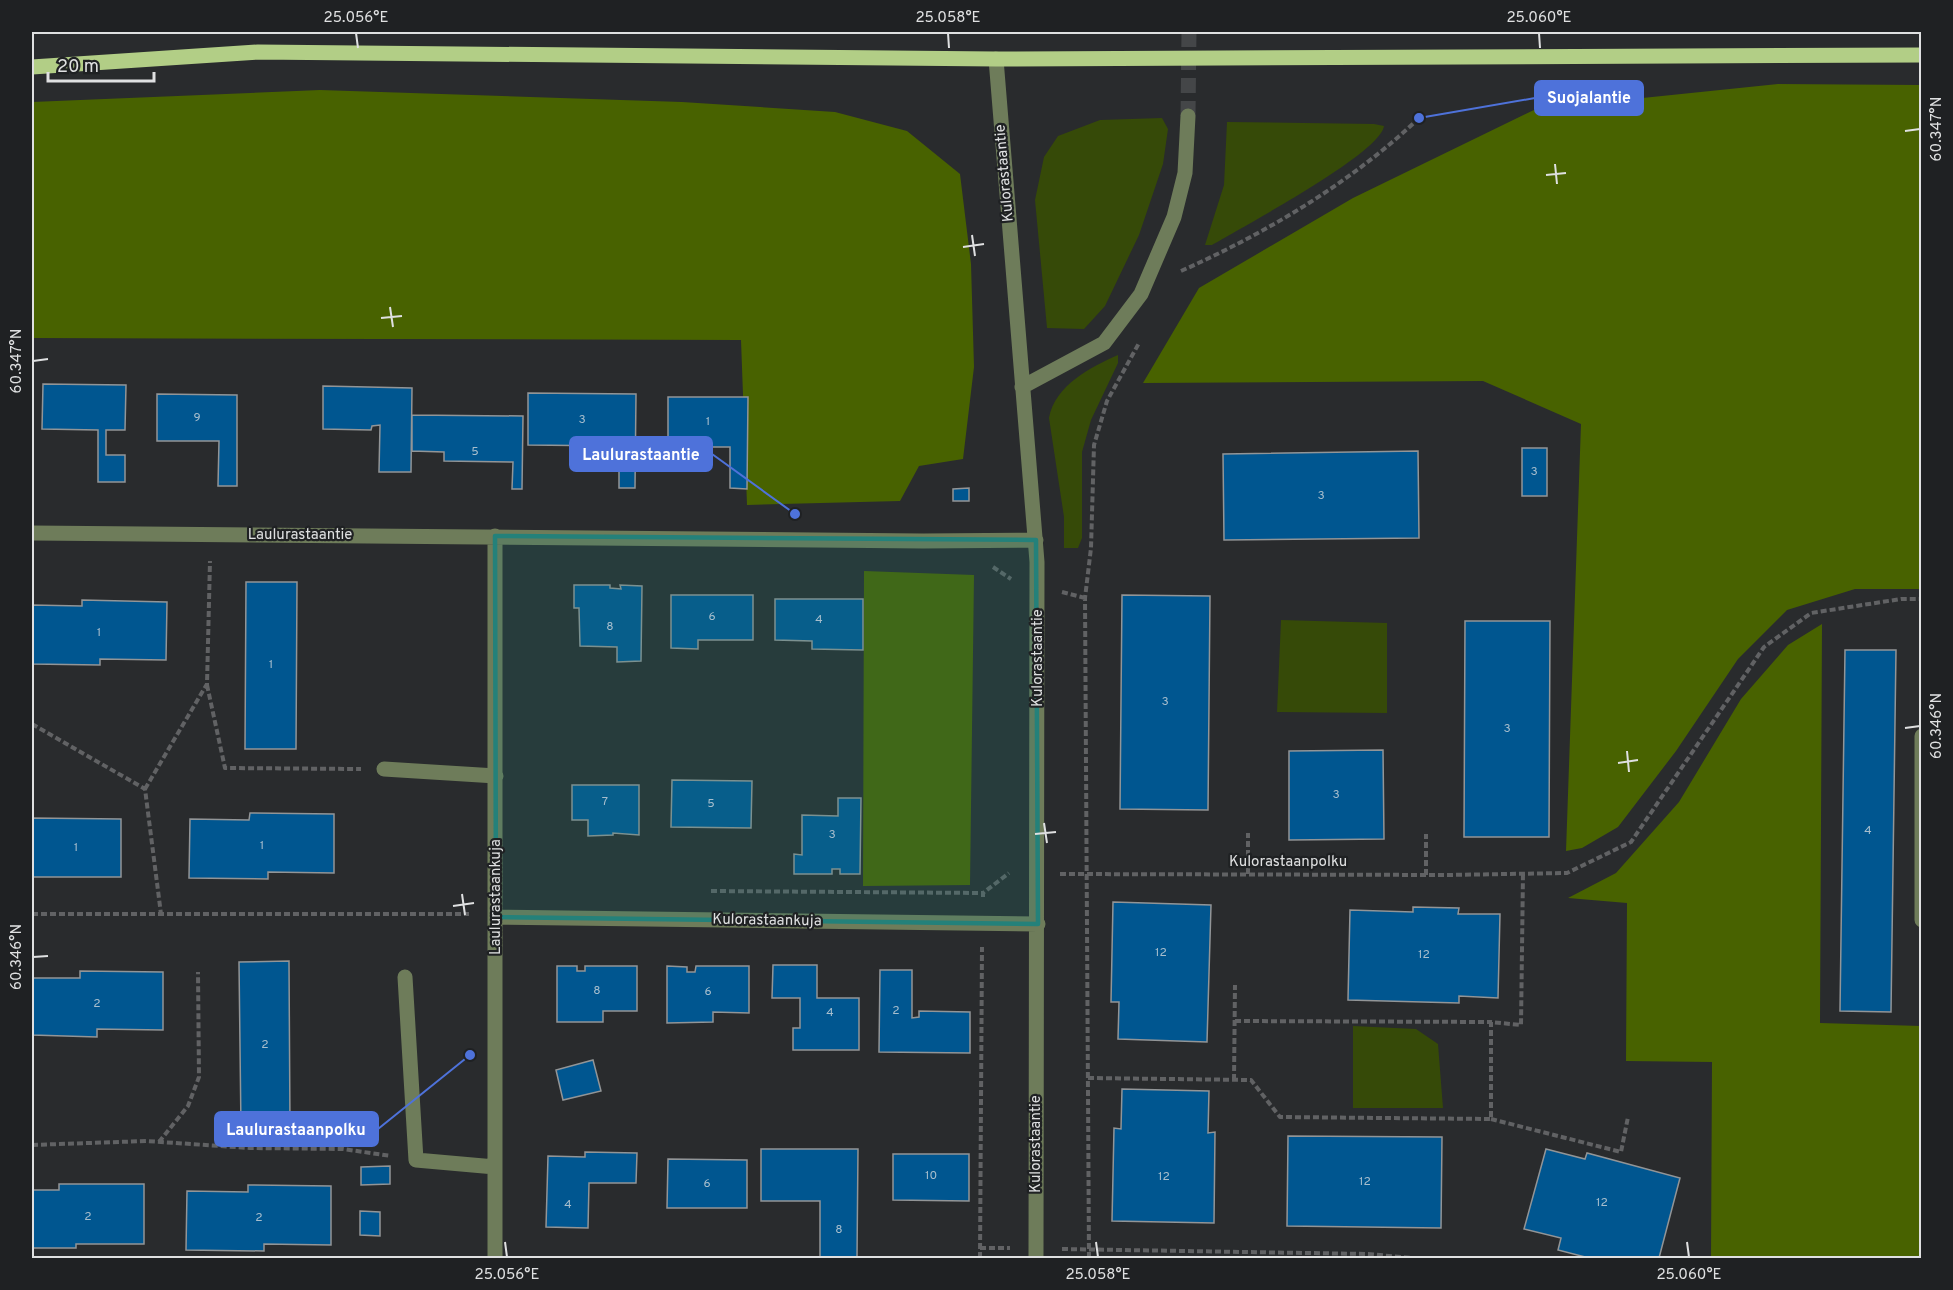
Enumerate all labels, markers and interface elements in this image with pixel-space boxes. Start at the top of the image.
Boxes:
text: 25.056°E [324,9,388,28]
text: 25.058°E [915,9,981,28]
text: 25.060°E [1506,9,1572,28]
scale bar [48,45,154,83]
text: 20 m [57,56,99,79]
callout: Suojalantie [1535,81,1643,115]
text: Suojalantie [1547,89,1631,109]
text: 60.347°N [1928,97,1947,161]
street label: Kulorastaantie [991,123,1019,223]
text: 60.347°N [8,329,27,393]
house number: 9 [193,410,201,426]
house number: 3 [578,412,586,428]
house number: 1 [706,414,710,430]
callout: Laulurastaantie [570,437,712,471]
house number: 5 [471,444,479,460]
text: Laulurastaantie [582,446,700,466]
house number: 3 [1530,464,1538,480]
house number: 3 [1317,488,1325,504]
street label: Laulurastaantie [248,526,352,545]
house number: 6 [708,609,716,625]
street label: Kulorastaantie [1029,609,1048,707]
house number: 4 [815,612,823,628]
house number: 8 [606,619,614,635]
house number: 1 [97,625,101,641]
house number: 1 [269,657,273,673]
text: 60.346°N [1928,693,1947,759]
house number: 3 [1161,694,1169,710]
house number: 3 [1503,721,1511,737]
house number: 3 [1332,787,1340,803]
house number: 7 [602,794,608,810]
house number: 5 [707,796,715,812]
house number: 4 [1864,823,1872,839]
house number: 3 [828,827,836,843]
house number: 1 [260,838,264,854]
street label: Laulurastaankuja [487,839,506,955]
house number: 1 [74,840,78,856]
street label: Kulorastaanpolku [1229,853,1347,872]
street label: Kulorastaankuja [712,911,822,931]
text: 60.346°N [8,924,27,990]
house number: 12 [1155,945,1167,961]
house number: 12 [1418,947,1430,963]
house number: 8 [593,983,601,999]
house number: 6 [704,984,712,1000]
house number: 2 [93,996,101,1012]
house number: 2 [892,1003,900,1019]
house number: 4 [826,1005,834,1021]
house number: 2 [261,1037,269,1053]
street label: Kulorastaantie [1027,1095,1046,1193]
callout: Laulurastaanpolku [215,1112,378,1146]
text: Laulurastaanpolku [226,1121,366,1141]
house number: 10 [925,1168,937,1184]
house number: 12 [1158,1169,1170,1185]
house number: 12 [1359,1174,1371,1190]
house number: 6 [703,1176,711,1192]
house number: 12 [1596,1195,1608,1211]
house number: 4 [564,1197,572,1213]
house number: 2 [84,1209,92,1225]
house number: 2 [255,1210,263,1226]
house number: 8 [835,1222,843,1238]
text: 25.056°E [475,1266,539,1285]
text: 25.058°E [1065,1266,1131,1285]
text: 25.060°E [1656,1266,1722,1285]

